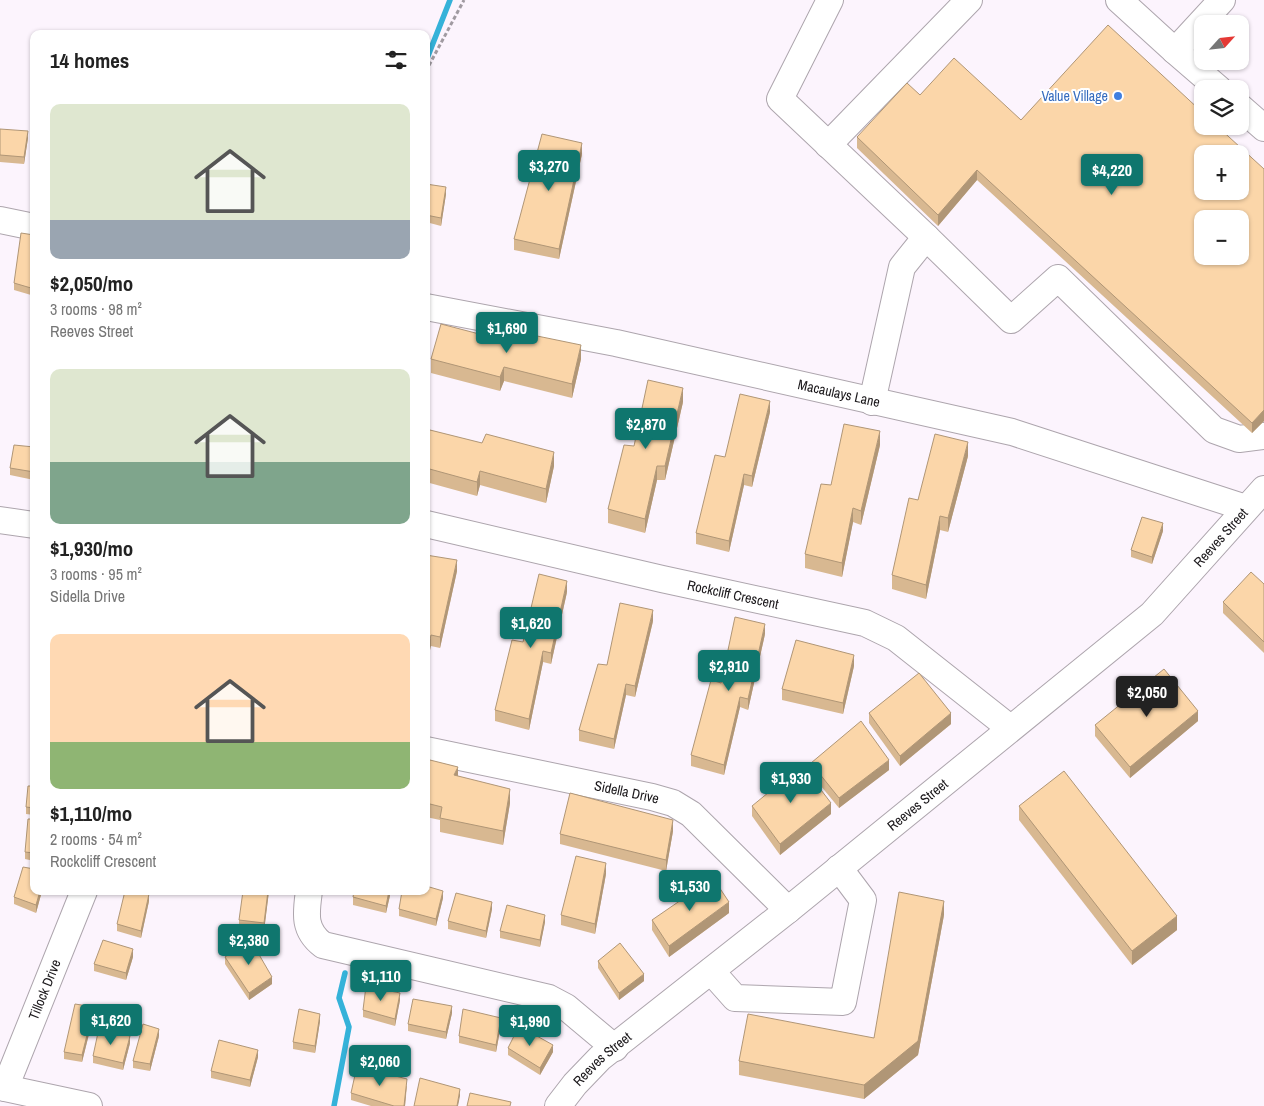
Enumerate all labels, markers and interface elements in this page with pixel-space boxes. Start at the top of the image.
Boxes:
north arrow [1194,15,1249,70]
map controls [1194,15,1249,265]
text: 14 homes [50,46,129,75]
icon: filters [382,46,410,74]
button: layers [1194,80,1249,135]
place label: Value Village [1041,87,1108,105]
marker: Value Village [1112,90,1124,102]
icon: home [185,136,275,226]
button: + [1194,145,1249,200]
pin: $3,270 [508,150,590,192]
pin: $4,220 [1071,154,1153,196]
text: $3,270 [529,155,569,177]
text: $4,220 [1092,159,1132,181]
button: − [1194,210,1249,265]
text: $2,050/mo [50,269,133,298]
text: 3 rooms · 98 m² [50,298,142,320]
pin: $1,690 [466,312,548,354]
text: $1,690 [487,317,527,339]
text: Reeves Street [50,320,133,342]
street label: Macaulays Lane [796,375,882,411]
icon: home [185,401,275,491]
pin: $2,870 [605,408,687,450]
text: $2,870 [626,413,666,435]
street label: Reeves Street [1190,504,1252,571]
text: $1,930/mo [50,534,133,563]
text: 3 rooms · 95 m² [50,563,142,585]
street label: Rockcliff Crescent [686,576,780,613]
text: Sidella Drive [50,585,125,607]
pin: $1,620 [490,606,572,649]
text: $1,620 [511,612,551,634]
pin: $2,910 [688,650,770,692]
text: $2,910 [709,655,749,677]
icon: home [185,666,275,756]
pin: $2,050 [1106,676,1188,718]
text: $2,050 [1127,681,1167,703]
pin: $1,930 [750,762,832,804]
text: $1,930 [771,767,811,789]
street label: Reeves Street [884,775,951,835]
street label: Sidella Drive [593,776,661,808]
text: $1,110/mo [50,799,132,828]
text: 2 rooms · 54 m² [50,828,142,850]
text: Rockcliff Crescent [50,850,156,872]
pin: $1,530 [649,870,731,912]
text: $1,530 [670,875,710,897]
pin: $2,380 [208,924,290,966]
text: $2,380 [229,929,269,951]
street label: Tillock Drive [24,957,65,1023]
pin: $1,110 [340,960,422,1002]
text: $1,110 [361,965,401,987]
pin: $1,620 [70,1004,152,1046]
pin: $1,990 [489,1004,571,1047]
text: $1,620 [91,1009,131,1031]
text: $1,990 [510,1010,550,1032]
street label: Reeves Street [569,1028,635,1090]
pin: $2,060 [339,1044,421,1087]
text: $2,060 [360,1050,400,1072]

